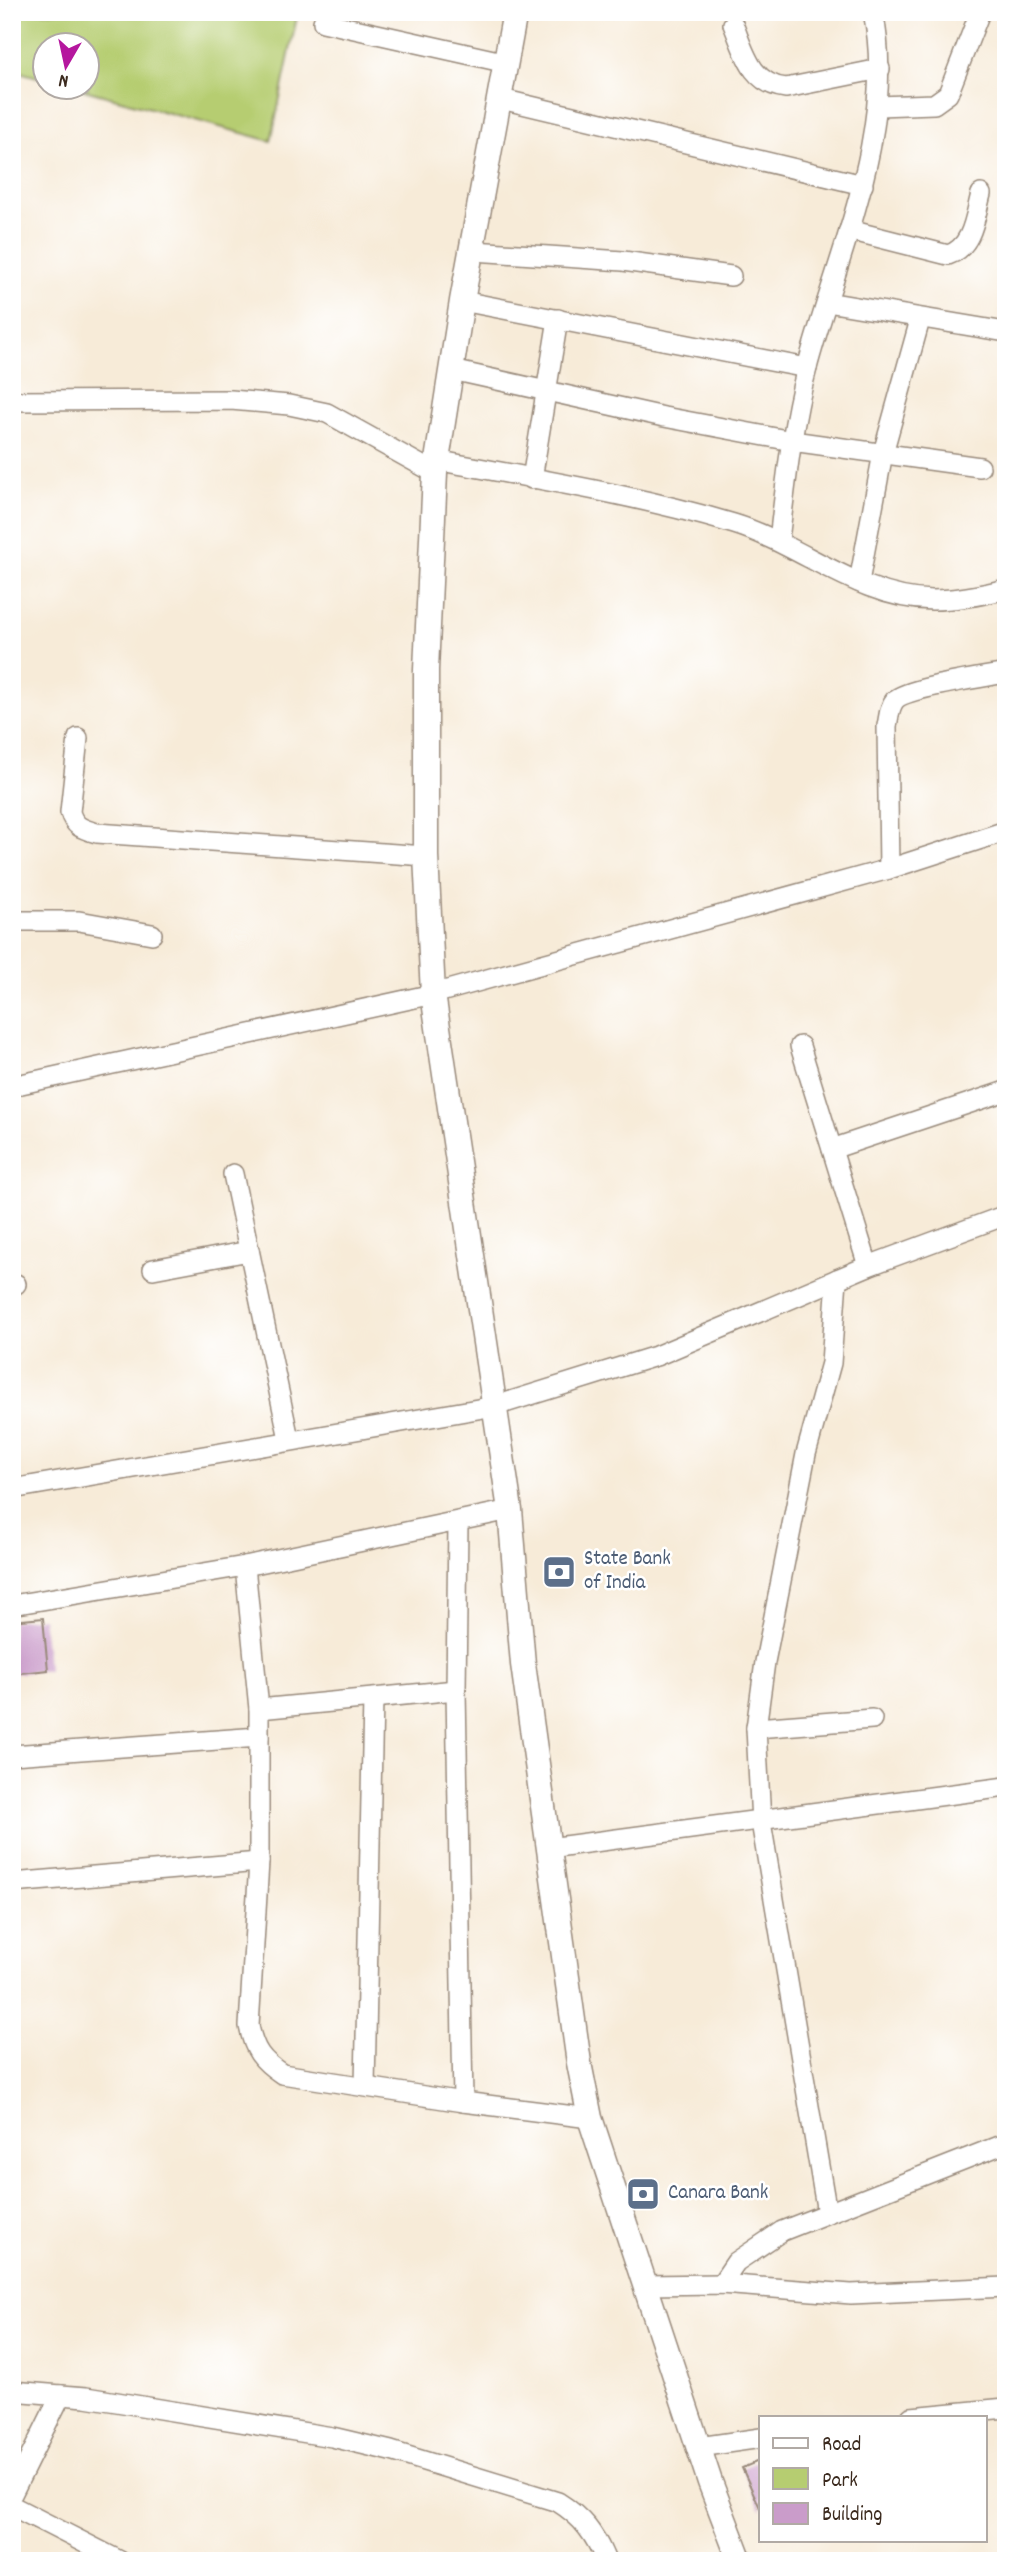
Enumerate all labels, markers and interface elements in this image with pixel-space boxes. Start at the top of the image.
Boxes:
north arrow [32,32,102,102]
text: N [57,65,71,93]
place label: State Bank of India [584,1545,671,1599]
bank icon: State Bank of India [540,1553,578,1591]
bank icon: Canara Bank [624,2175,662,2213]
place label: Canara Bank [668,2179,768,2209]
legend [759,2416,986,2542]
text: Road [822,2431,861,2461]
text: Park [822,2467,858,2497]
text: Building [822,2501,882,2531]

